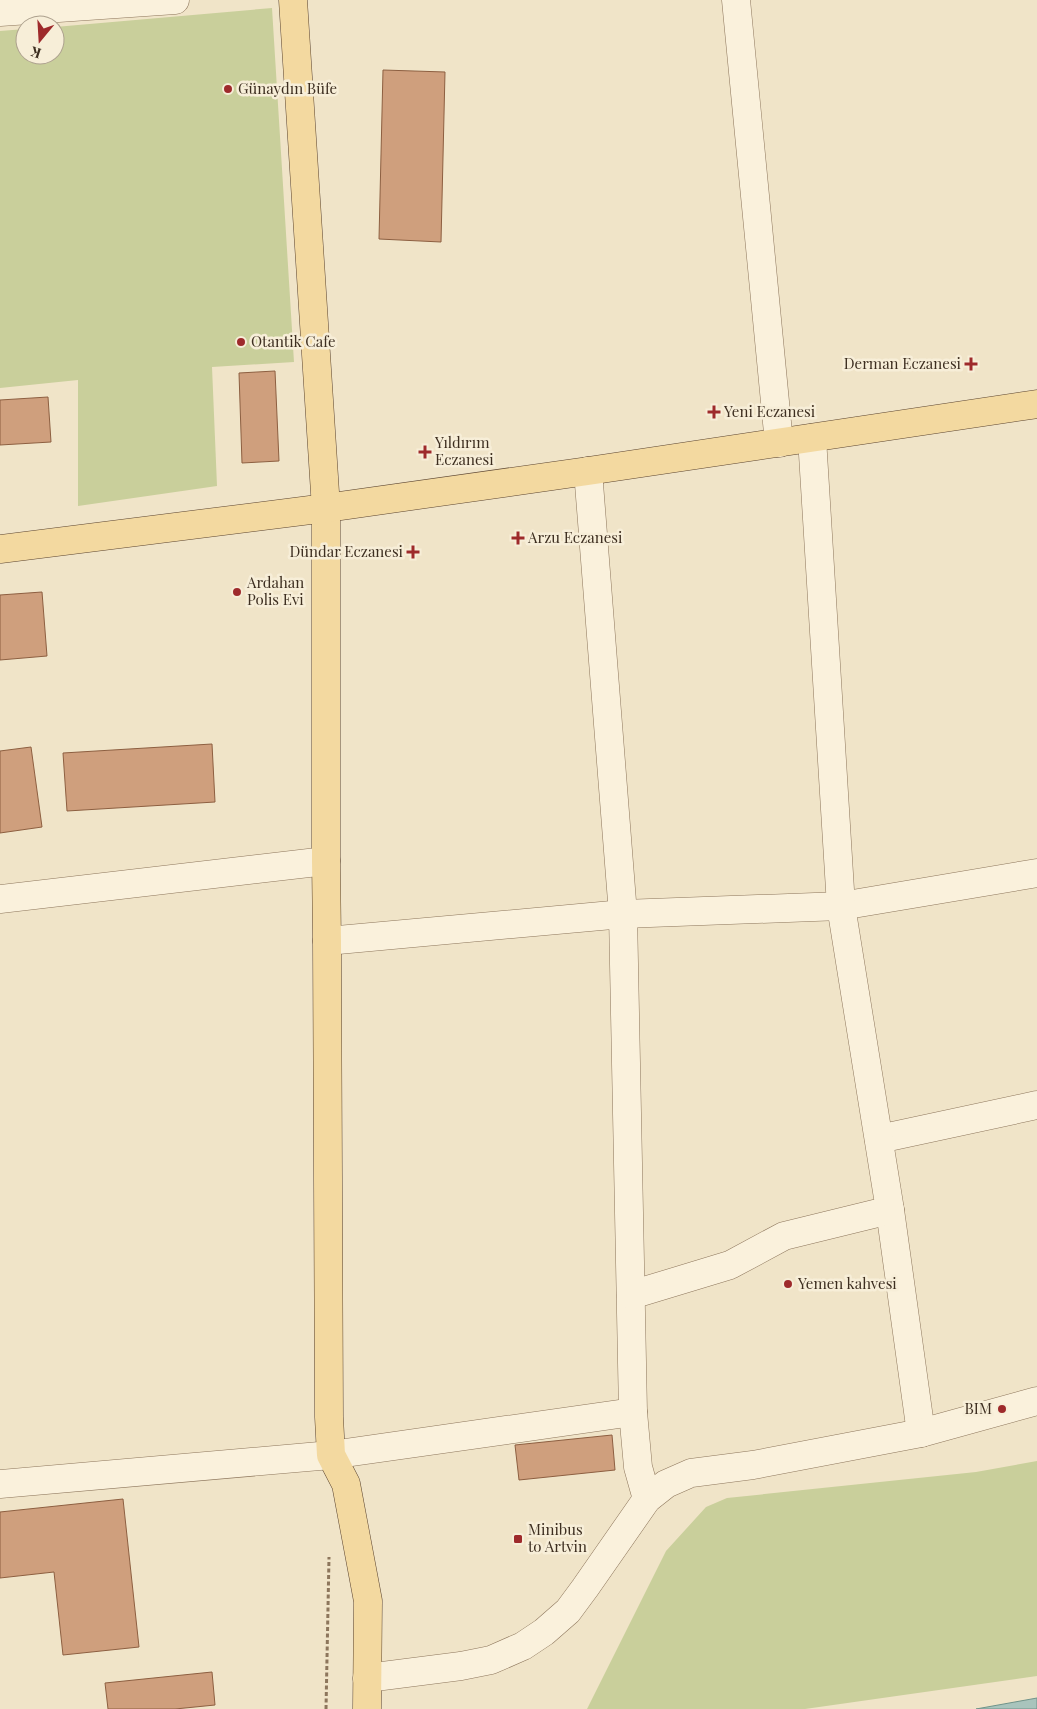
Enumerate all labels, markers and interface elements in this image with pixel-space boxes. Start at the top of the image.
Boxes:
north arrow [15,15,65,65]
text: K [27,42,44,63]
place label: Günaydın Büfe [238,78,337,98]
marker: Günaydın Büfe [222,83,234,95]
place label: Otantik Cafe [251,331,335,351]
marker: Otantik Cafe [235,336,247,348]
place label: Derman Eczanesi [844,353,962,373]
marker: Derman Eczanesi [965,358,977,370]
place label: Yeni Eczanesi [723,401,816,421]
marker: Yeni Eczanesi [708,406,720,418]
place label: Yıldırım Eczanesi [434,432,494,469]
marker: Yıldırım Eczanesi [419,446,431,458]
place label: Arzu Eczanesi [527,527,623,547]
marker: Arzu Eczanesi [512,532,524,544]
place label: Dündar Eczanesi [290,541,404,561]
marker: Dündar Eczanesi [407,546,419,558]
place label: Ardahan Polis Evi [246,572,304,609]
marker: Ardahan Polis Evi [231,586,243,598]
place label: Yemen kahvesi [797,1273,897,1293]
marker: Yemen kahvesi [782,1278,794,1290]
place label: BIM [965,1398,992,1418]
marker: BIM [996,1403,1008,1415]
place label: Minibus to Artvin [528,1519,587,1556]
marker: Minibus to Artvin [512,1533,524,1545]

